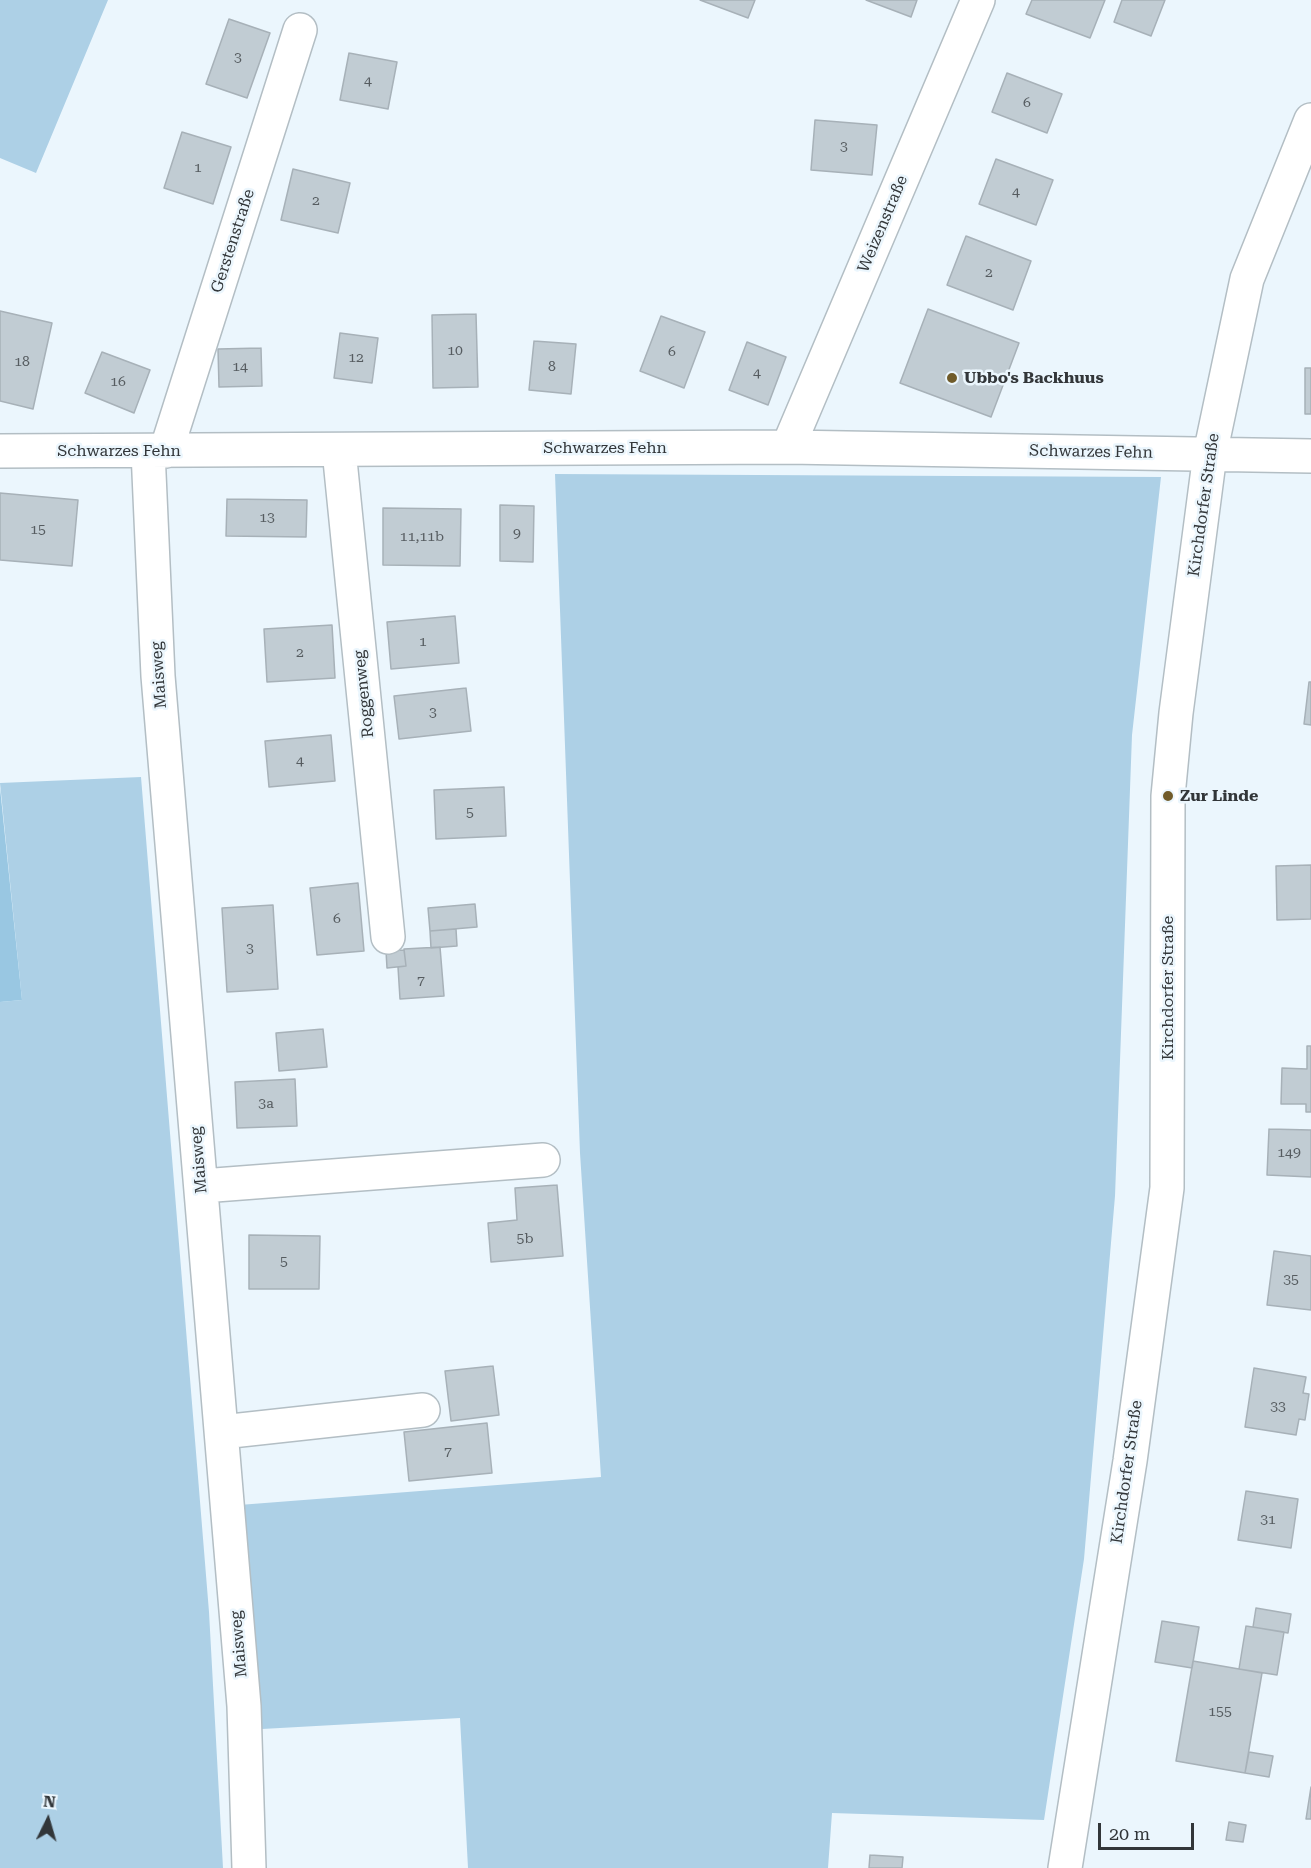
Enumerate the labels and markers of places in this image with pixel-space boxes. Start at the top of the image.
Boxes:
place label: Ubbo's Backhuus [964,368,1104,388]
marker: Ubbo's Backhuus [945,371,959,385]
place label: Zur Linde [1180,786,1258,806]
marker: Zur Linde [1161,789,1175,803]

